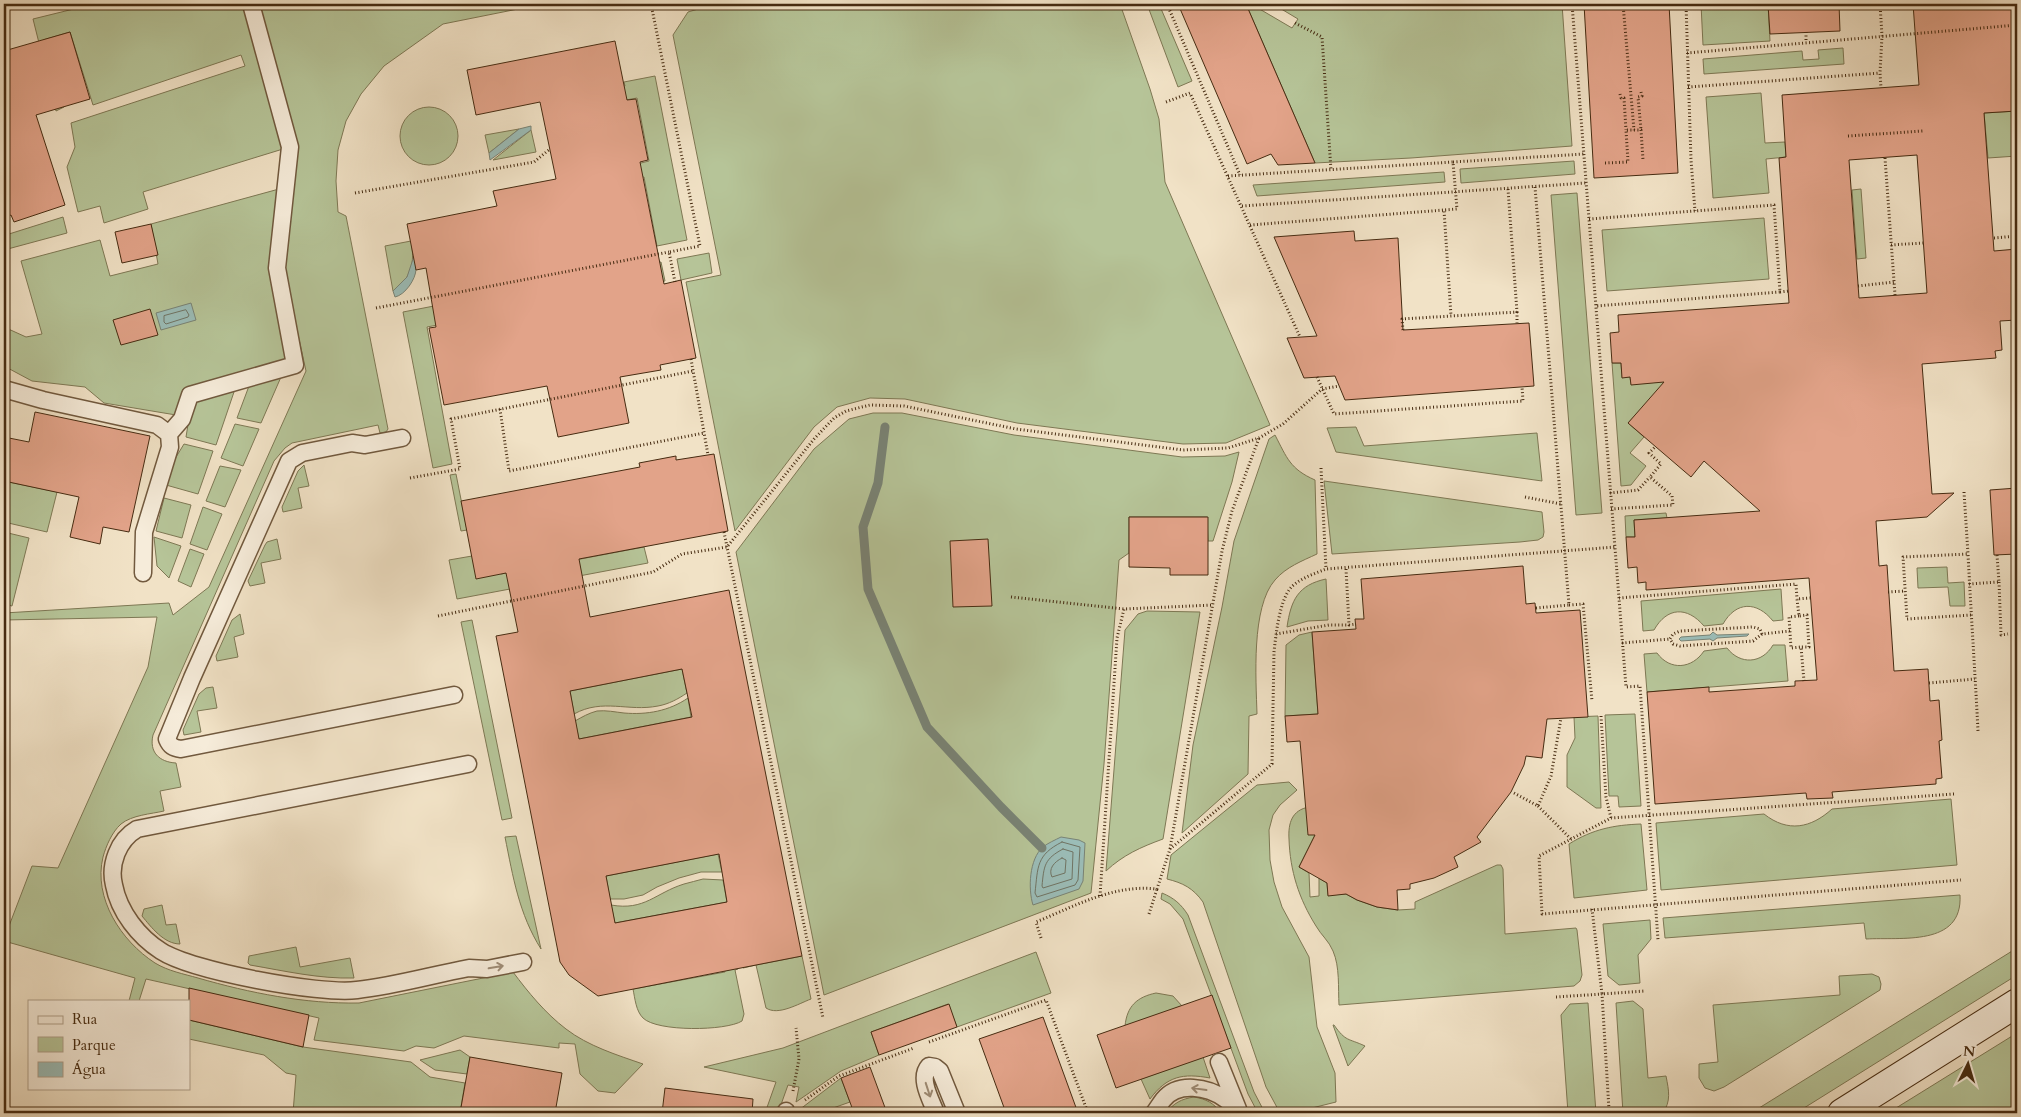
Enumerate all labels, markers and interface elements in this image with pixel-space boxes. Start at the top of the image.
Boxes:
one-way arrow [488,962,504,972]
legend [28,1000,190,1090]
text: Rua [72,1009,98,1029]
text: Parque [72,1035,116,1055]
north arrow [1944,1040,1994,1090]
text: N [1962,1042,1976,1062]
text: Água [72,1059,106,1079]
one-way arrow [924,1082,933,1097]
one-way arrow [1192,1084,1208,1094]

